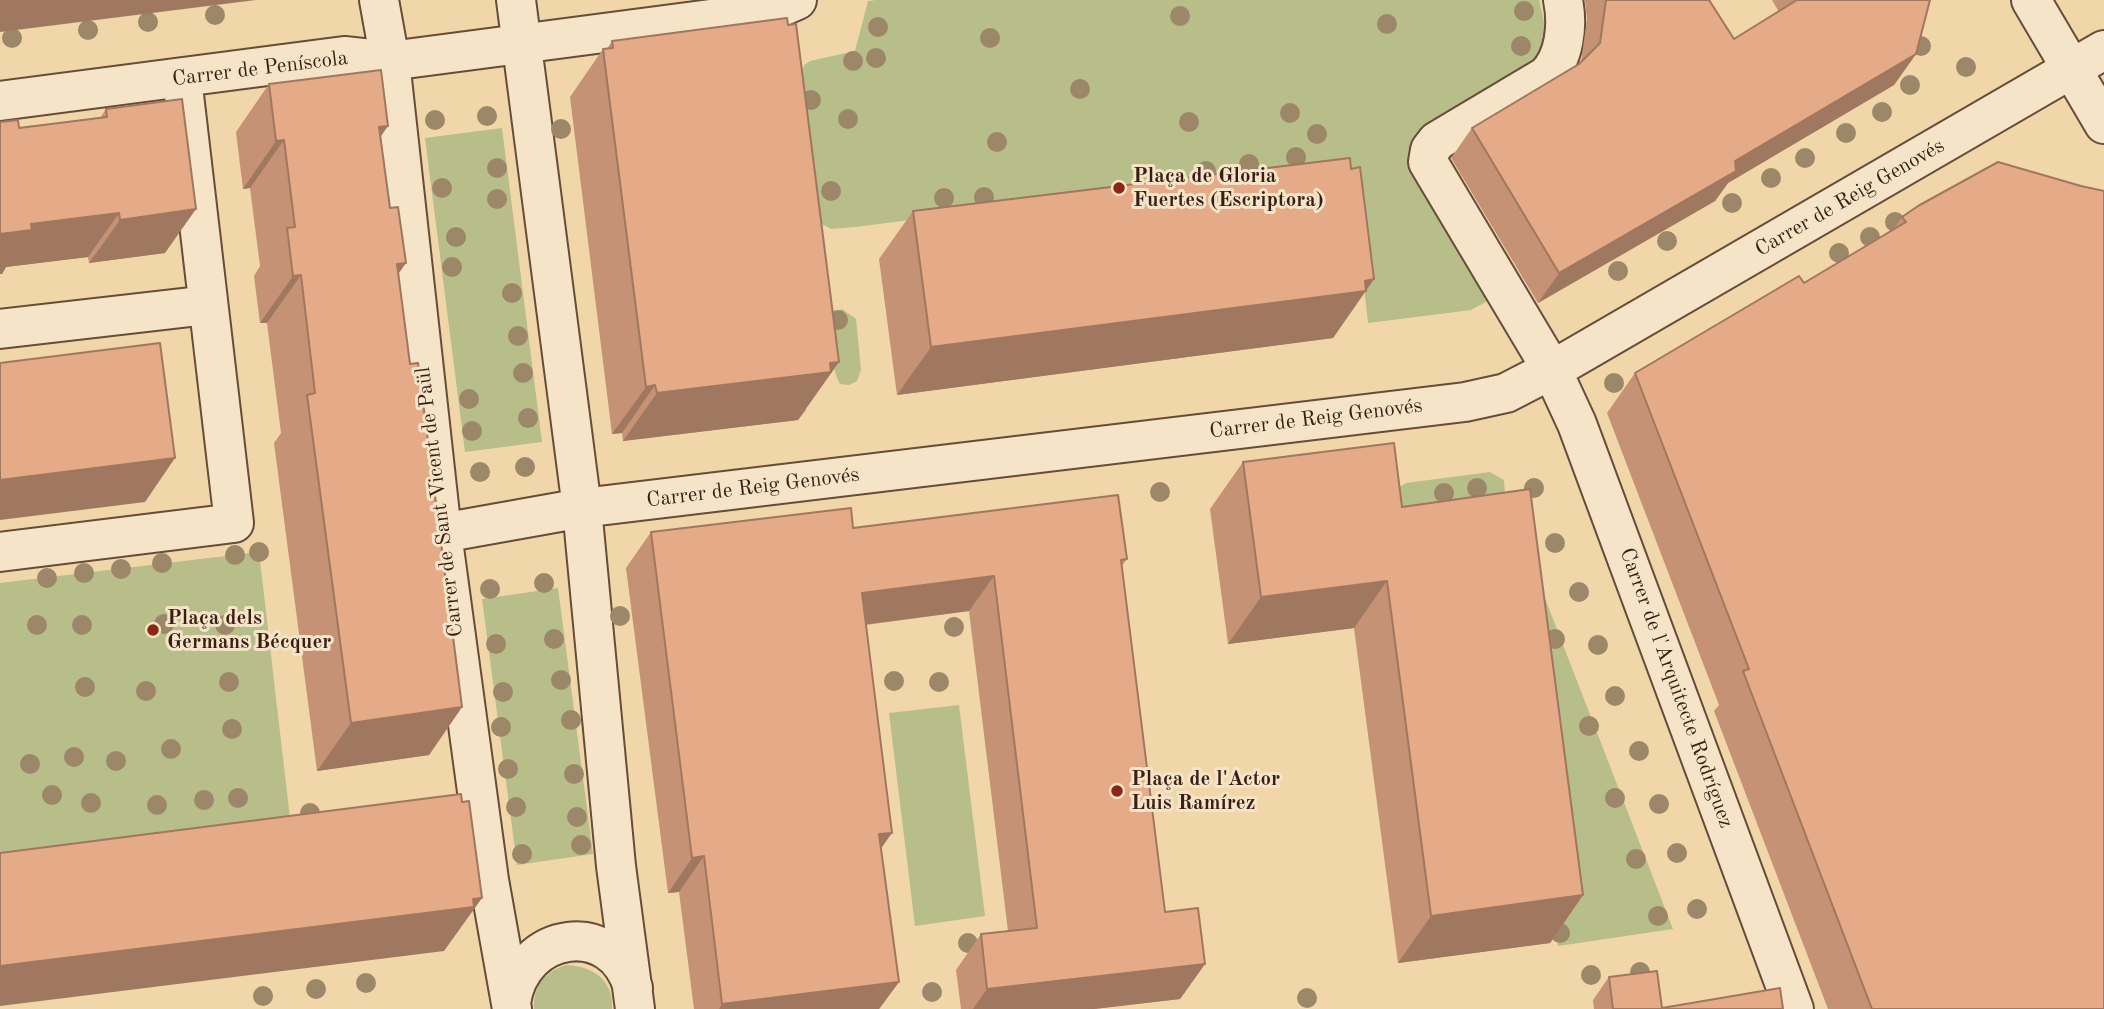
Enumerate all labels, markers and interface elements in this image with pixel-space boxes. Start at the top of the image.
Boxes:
street label: Carrer de Peníscola [171,46,349,92]
street label: Carrer de Reig Genovés [1751,133,1949,263]
place label: Plaça de Gloria Fuertes (Escriptora) [1133,163,1324,213]
marker: Plaça de Gloria Fuertes (Escriptora) [1111,180,1127,196]
street label: Carrer de Sant Vicent de Paül [411,366,469,638]
street label: Carrer de Reig Genovés [1208,393,1424,445]
street label: Carrer de Reig Genovés [645,462,861,514]
street label: Carrer de l'Arquitecte Rodríguez [1613,544,1739,832]
place label: Plaça dels Germans Bécquer [167,605,331,655]
marker: Plaça dels Germans Bécquer [145,622,161,638]
place label: Plaça de l'Actor Luis Ramírez [1131,766,1280,816]
marker: Plaça de l'Actor Luis Ramírez [1109,783,1125,799]

